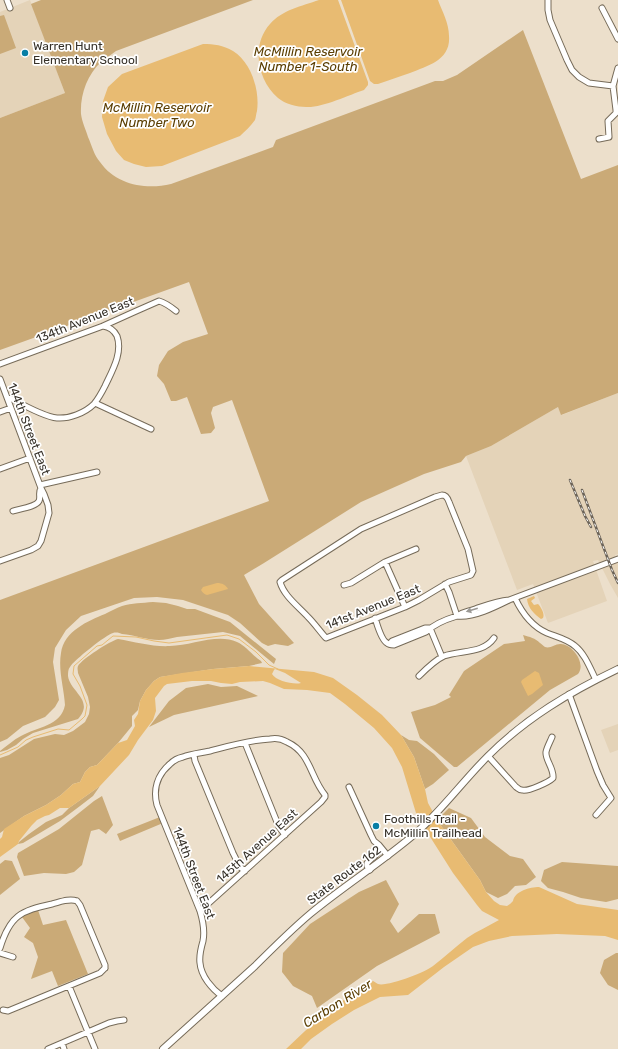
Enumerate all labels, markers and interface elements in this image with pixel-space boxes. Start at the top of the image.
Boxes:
place label: Warren Hunt Elementary School [33,39,138,67]
water label: McMillin Reservoir Number 1-South [254,44,363,74]
marker: Warren Hunt Elementary School [20,48,30,58]
water label: McMillin Reservoir Number Two [103,100,212,130]
street label: 134th Avenue East [34,294,136,346]
street label: 144th Street East [5,381,53,477]
street label: 141st Avenue East [324,582,423,632]
one-way arrow [466,607,478,613]
street label: 145th Avenue East [214,806,301,886]
place label: Foothills Trail - McMillin Trailhead [384,812,482,840]
marker: Foothills Trail - McMillin Trailhead [371,821,381,831]
street label: 144th Street East [170,825,218,921]
street label: State Route 162 [304,843,384,907]
water label: Carbon River [300,976,375,1031]

